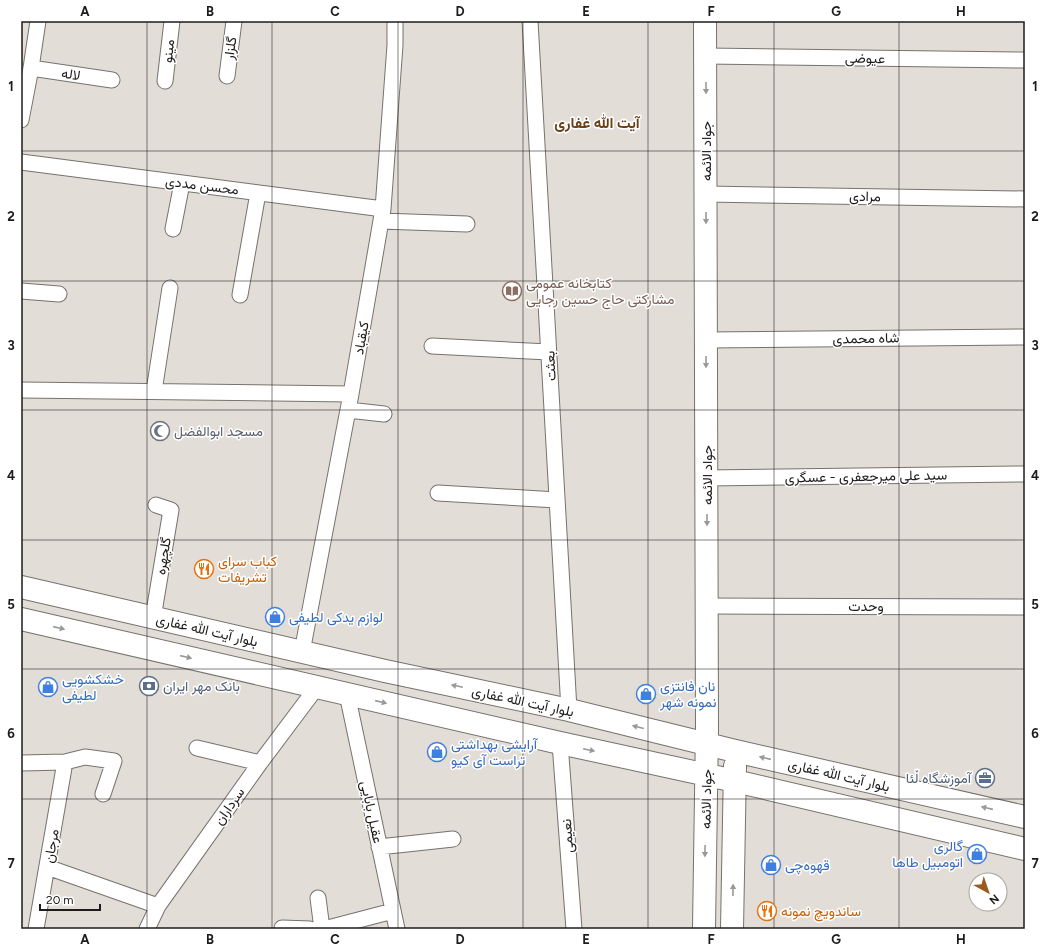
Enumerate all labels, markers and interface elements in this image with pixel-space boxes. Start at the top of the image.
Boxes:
text: A [80,4,90,19]
text: B [206,4,214,19]
text: C [330,4,340,19]
text: D [455,4,465,19]
text: E [582,4,590,19]
text: F [707,4,715,19]
text: G [831,4,841,19]
text: H [956,4,966,19]
street label: گلزار [220,35,241,62]
street label: مینو [159,38,178,64]
street label: عیوضی [845,50,885,67]
street label: لاله [60,65,82,84]
text: 1 [8,79,14,94]
text: 1 [1032,79,1038,94]
one-way arrow [703,82,709,95]
district label: آیت الله غفاری [554,114,641,132]
street label: جواد الائمه [698,121,715,181]
street label: محسن مددی [164,173,240,198]
street label: مرادی [849,188,881,205]
text: 2 [7,209,15,224]
text: 2 [1031,209,1039,224]
one-way arrow [703,212,709,225]
place label: کتابخانه عمومی مشارکتی حاج حسین رجایی [526,275,675,310]
library icon: کتابخانه عمومی مشارکتی حاج حسین رجایی [501,280,523,302]
street label: کیقباد [350,320,373,356]
street label: شاه محمدی [832,329,900,348]
text: 3 [7,338,15,353]
text: 3 [1031,338,1039,353]
street label: بعثت [541,350,560,381]
one-way arrow [703,356,709,369]
mosque icon: مسجد ابوالفضل [149,420,171,442]
place label: مسجد ابوالفضل [174,423,263,440]
street label: جواد الائمه [699,445,716,505]
street label: سید علی میرجعفری - عسگری [785,467,947,486]
text: 4 [7,468,15,483]
text: 4 [1031,468,1039,483]
one-way arrow [704,514,710,527]
street label: گلچهره [152,536,176,576]
place label: کباب سرای تشریفات [218,553,277,586]
restaurant icon: کباب سرای تشریفات [193,558,215,580]
text: 5 [7,597,15,612]
text: 5 [1031,597,1039,612]
street label: وحدت [848,598,884,615]
shop icon: لوازم یدکی لطیفی [264,606,286,628]
place label: لوازم یدکی لطیفی [289,609,383,626]
street label: بلوار آیت الله غفاری [154,611,259,650]
one-way arrow [53,625,65,631]
one-way arrow [180,655,192,661]
place label: خشکشویی لطیفی [62,671,124,704]
bank icon: بانک مهر ایران [138,675,160,697]
shop icon: خشکشویی لطیفی [37,676,59,698]
place label: بانک مهر ایران [163,678,240,695]
place label: نان فانتزی نمونه شهر [659,678,716,711]
street label: بلوار آیت الله غفاری [470,682,576,721]
one-way arrow [451,683,463,689]
shop icon: نان فانتزی نمونه شهر [635,683,657,705]
one-way arrow [374,700,387,706]
one-way arrow [632,724,644,730]
text: 6 [7,726,15,741]
text: 6 [1031,726,1039,741]
place label: آرایشی بهداشتی تراست آی کیو [451,736,539,769]
shop icon: آرایشی بهداشتی تراست آی کیو [426,741,448,763]
one-way arrow [583,747,595,753]
one-way arrow [758,754,771,760]
street label: بلوار آیت الله غفاری [786,756,891,795]
office icon: آموزشگاه ڵئا [974,767,996,789]
street label: جواد الائمه [697,769,716,829]
place label: آموزشگاه ڵئا [906,770,973,787]
street label: عقیل بابایی [357,779,386,845]
street label: سرداران [210,784,248,828]
one-way arrow [981,805,993,811]
street label: نعیمی [558,818,577,854]
street label: مرجان [40,828,63,864]
place label: گالری اتومبیل طاها [892,838,963,871]
shop icon: گالری اتومبیل طاها [966,843,988,865]
one-way arrow [702,845,708,858]
shop icon: قهوه‌چی [760,854,782,876]
text: 7 [7,856,15,871]
text: 7 [1031,856,1039,871]
place label: قهوه‌چی [785,857,830,875]
north arrow [968,872,1008,912]
one-way arrow [730,883,736,896]
scale bar [40,886,100,912]
text: N [987,892,1002,907]
text: 20 m [46,893,74,907]
restaurant icon: ساندویچ نمونه [756,900,778,922]
place label: ساندویچ نمونه [781,903,861,922]
text: A [80,932,90,947]
text: B [206,932,214,947]
text: C [330,932,340,947]
text: D [455,932,465,947]
text: E [582,932,590,947]
text: F [707,932,715,947]
text: G [831,932,841,947]
text: H [956,932,966,947]

